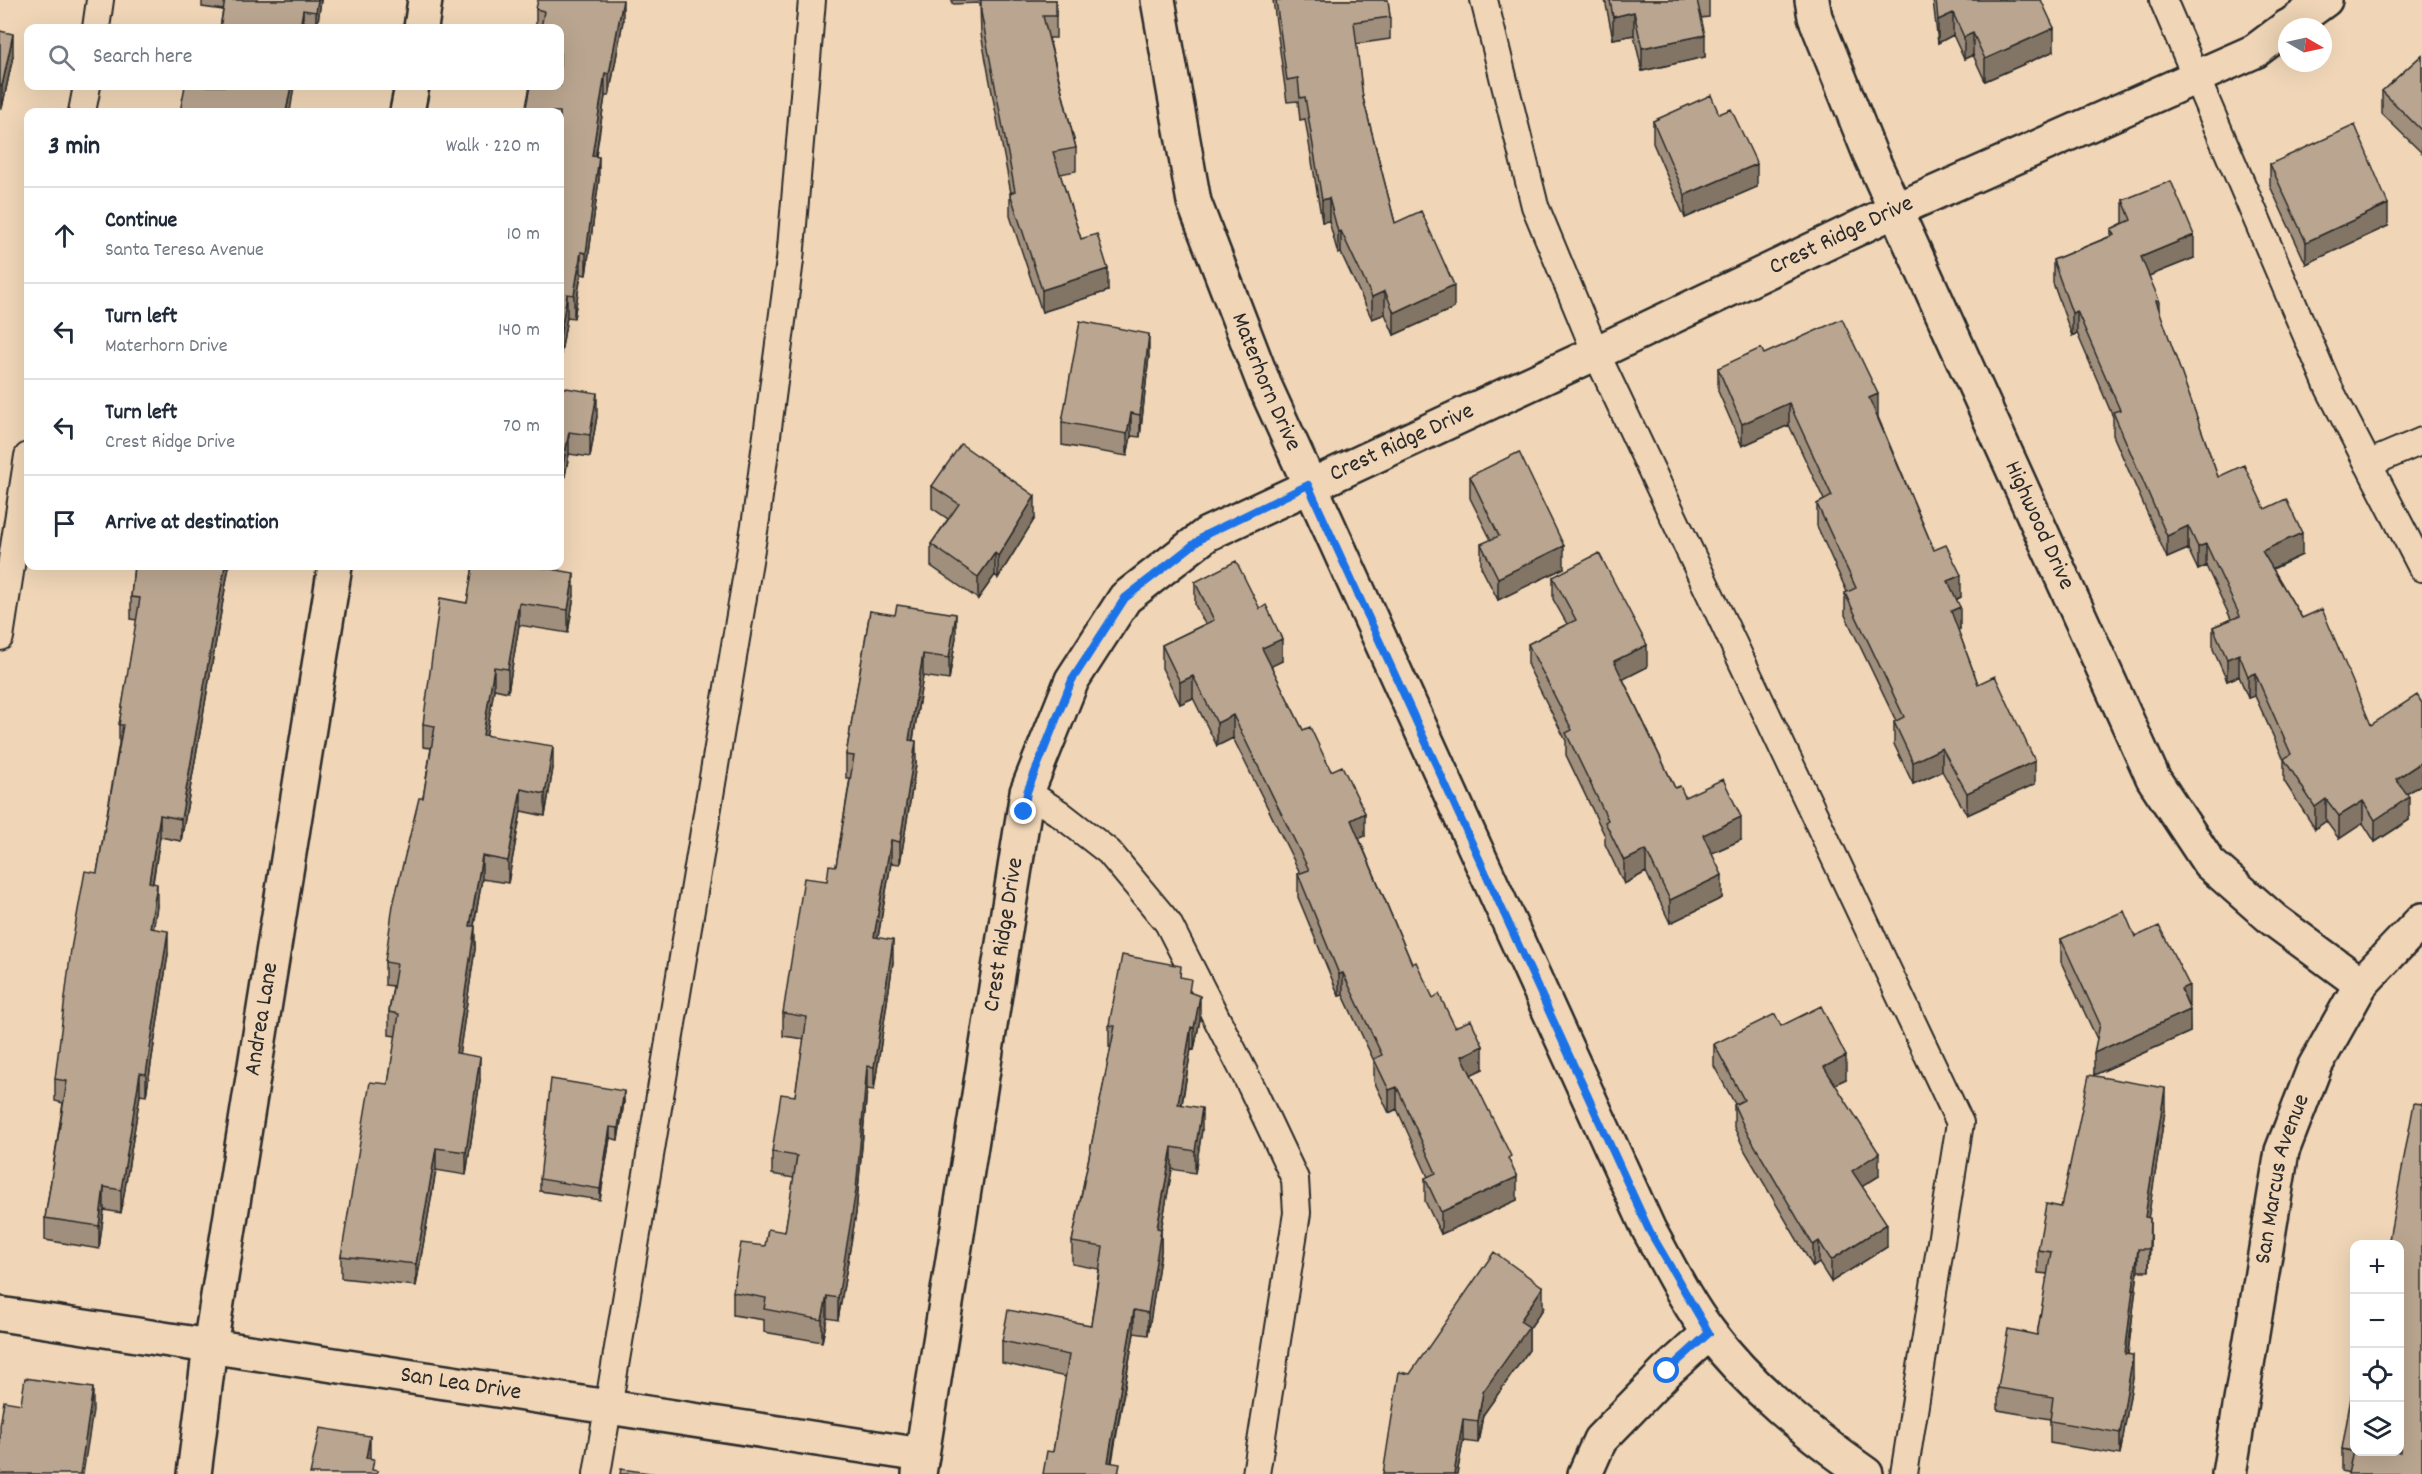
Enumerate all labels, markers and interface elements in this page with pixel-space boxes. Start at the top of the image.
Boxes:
north arrow [2278,18,2332,72]
search box [24,24,564,90]
icon: search [45,41,78,74]
text: Search here [93,42,192,73]
text: 3 min [48,129,100,166]
text: Walk · 220 m [446,133,540,161]
street label: Crest Ridge Drive [1764,187,1919,285]
text: Continue [105,206,177,237]
icon: ahead [48,219,81,252]
text: 10 m [506,221,540,249]
text: Santa Teresa Avenue [105,237,264,265]
text: Turn left [105,302,177,333]
street label: Materhorn Drive [1221,308,1309,457]
icon: left [48,315,81,348]
text: 140 m [498,317,540,345]
text: Materhorn Drive [105,333,228,361]
street label: Crest Ridge Drive [1324,395,1480,492]
text: Turn left [105,398,177,429]
icon: left [48,411,81,444]
text: 70 m [503,413,540,441]
text: Crest Ridge Drive [105,429,235,457]
street label: Highwood Drive [1995,456,2083,596]
icon: arrive [48,507,81,540]
text: Arrive at destination [105,508,279,539]
route end [1010,798,1036,824]
street label: Crest Ridge Drive [975,855,1033,1014]
street label: Andrea Lane [237,960,288,1078]
street label: San Marcus Avenue [2247,1089,2319,1267]
map controls [2350,1240,2404,1456]
button: + [2350,1240,2404,1294]
button: − [2350,1294,2404,1348]
button: locate [2350,1348,2404,1402]
route start [1653,1357,1679,1383]
street label: San Lea Drive [398,1358,523,1410]
button: layers [2350,1402,2404,1456]

